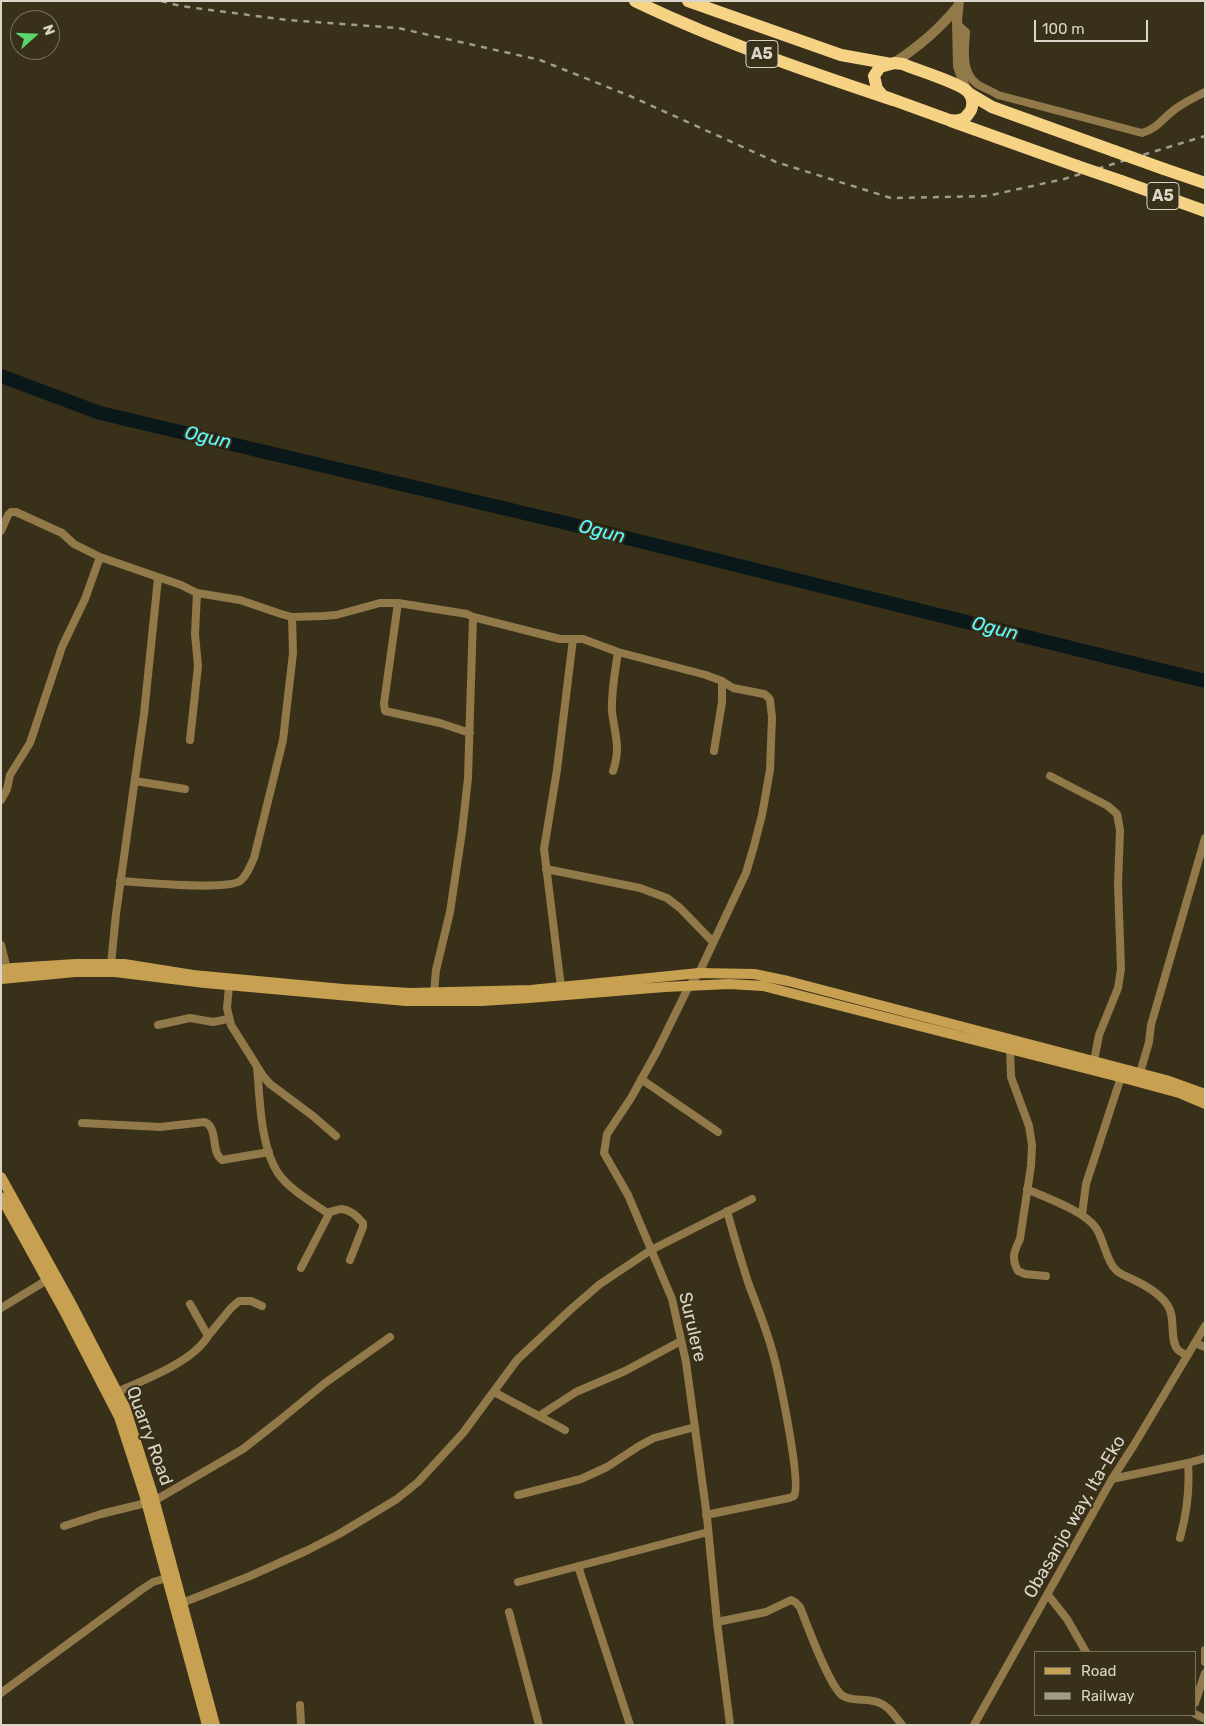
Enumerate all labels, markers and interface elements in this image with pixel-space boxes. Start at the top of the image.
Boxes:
north arrow [10,10,60,60]
scale bar [1036,10,1150,42]
text: 100 m [1042,20,1084,38]
text: N [39,22,58,38]
road number: A5 [746,41,778,68]
road number: A5 [1147,182,1179,210]
water label: Ogun [182,422,234,454]
water label: Ogun [576,515,628,549]
water label: Ogun [969,612,1021,646]
street label: Surulere [674,1290,710,1364]
street label: Quarry Road [121,1384,177,1488]
street label: Obasanjo way, Ita-Eko [1020,1432,1130,1602]
legend [1034,1651,1196,1716]
text: Road [1081,1662,1117,1680]
text: Railway [1081,1687,1135,1705]

